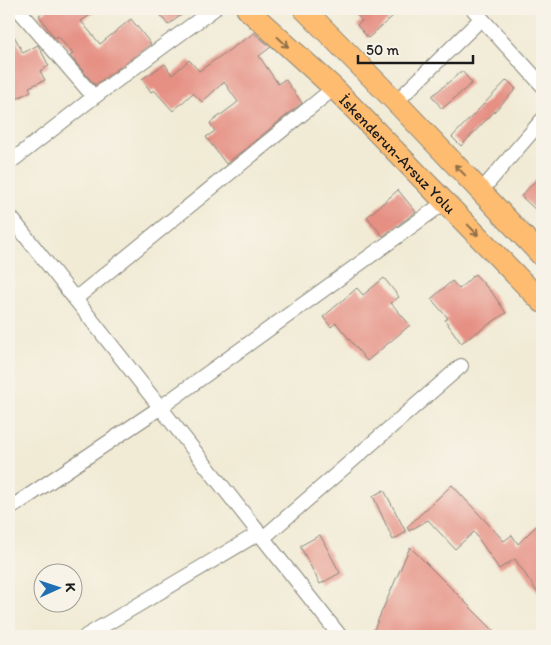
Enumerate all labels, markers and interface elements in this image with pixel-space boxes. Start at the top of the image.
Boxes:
scale bar [358,32,474,64]
one-way arrow [277,36,290,48]
text: 50 m [366,41,399,59]
street label: İskenderun-Arsuz Yolu [335,90,460,217]
one-way arrow [454,163,466,176]
one-way arrow [467,224,479,237]
north arrow [32,562,82,612]
text: K [62,582,79,593]

